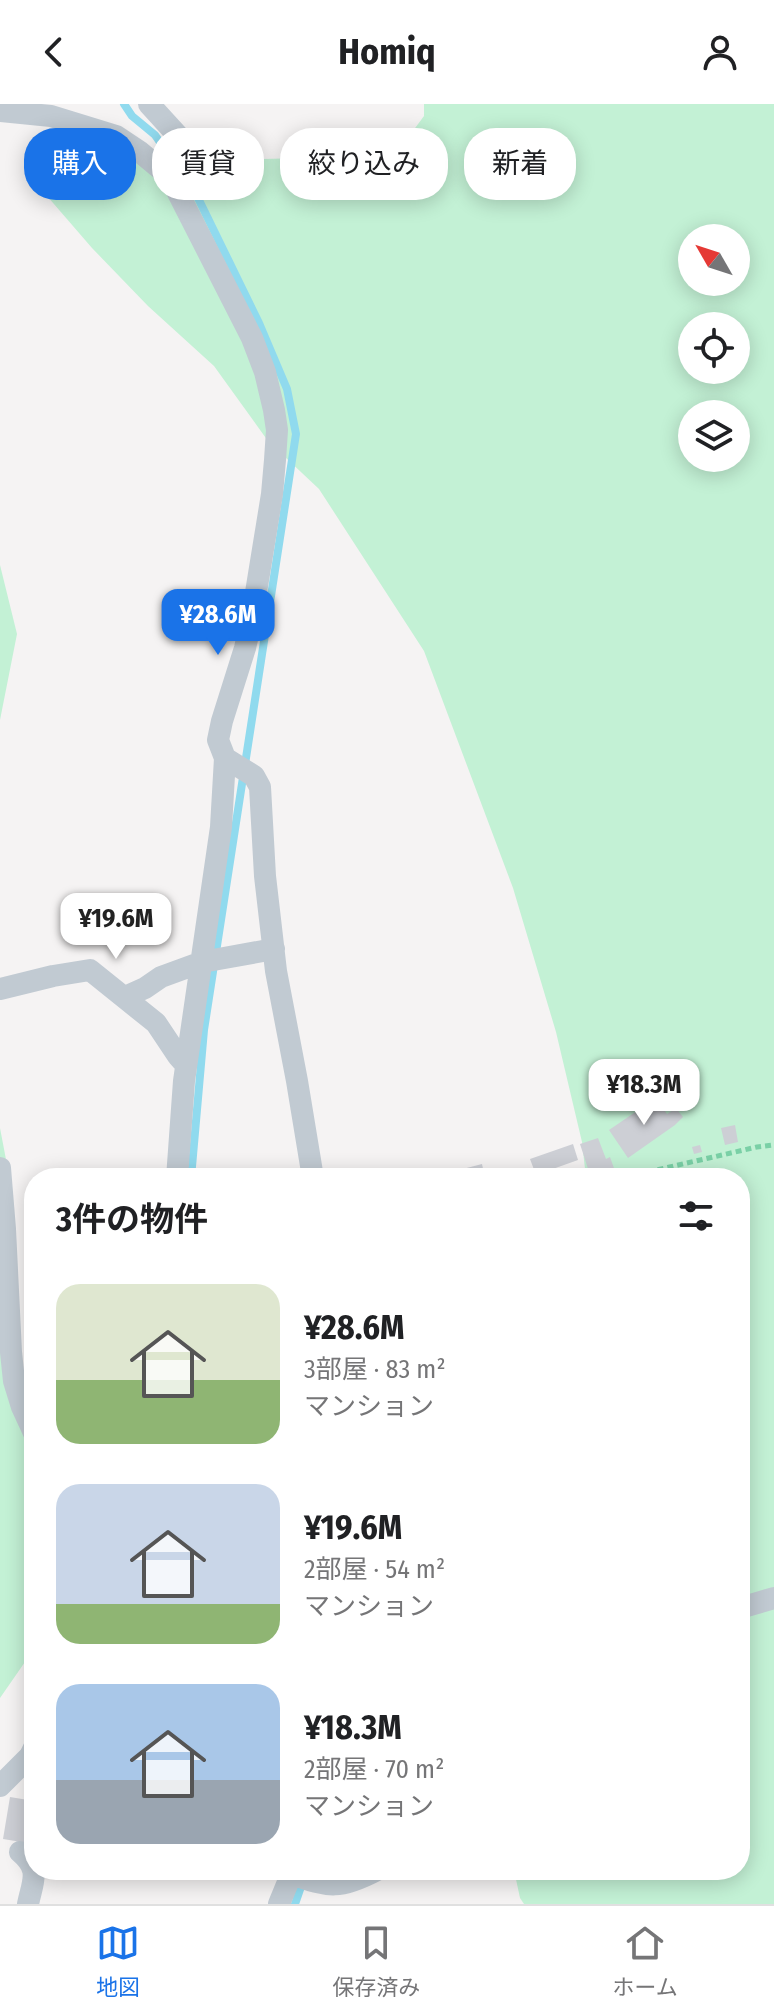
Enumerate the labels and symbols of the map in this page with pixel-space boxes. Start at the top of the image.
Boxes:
north arrow [678,224,750,296]
pin: ¥28.6M [153,589,283,657]
pin: ¥19.6M [51,893,181,961]
pin: ¥18.3M [579,1059,709,1127]

